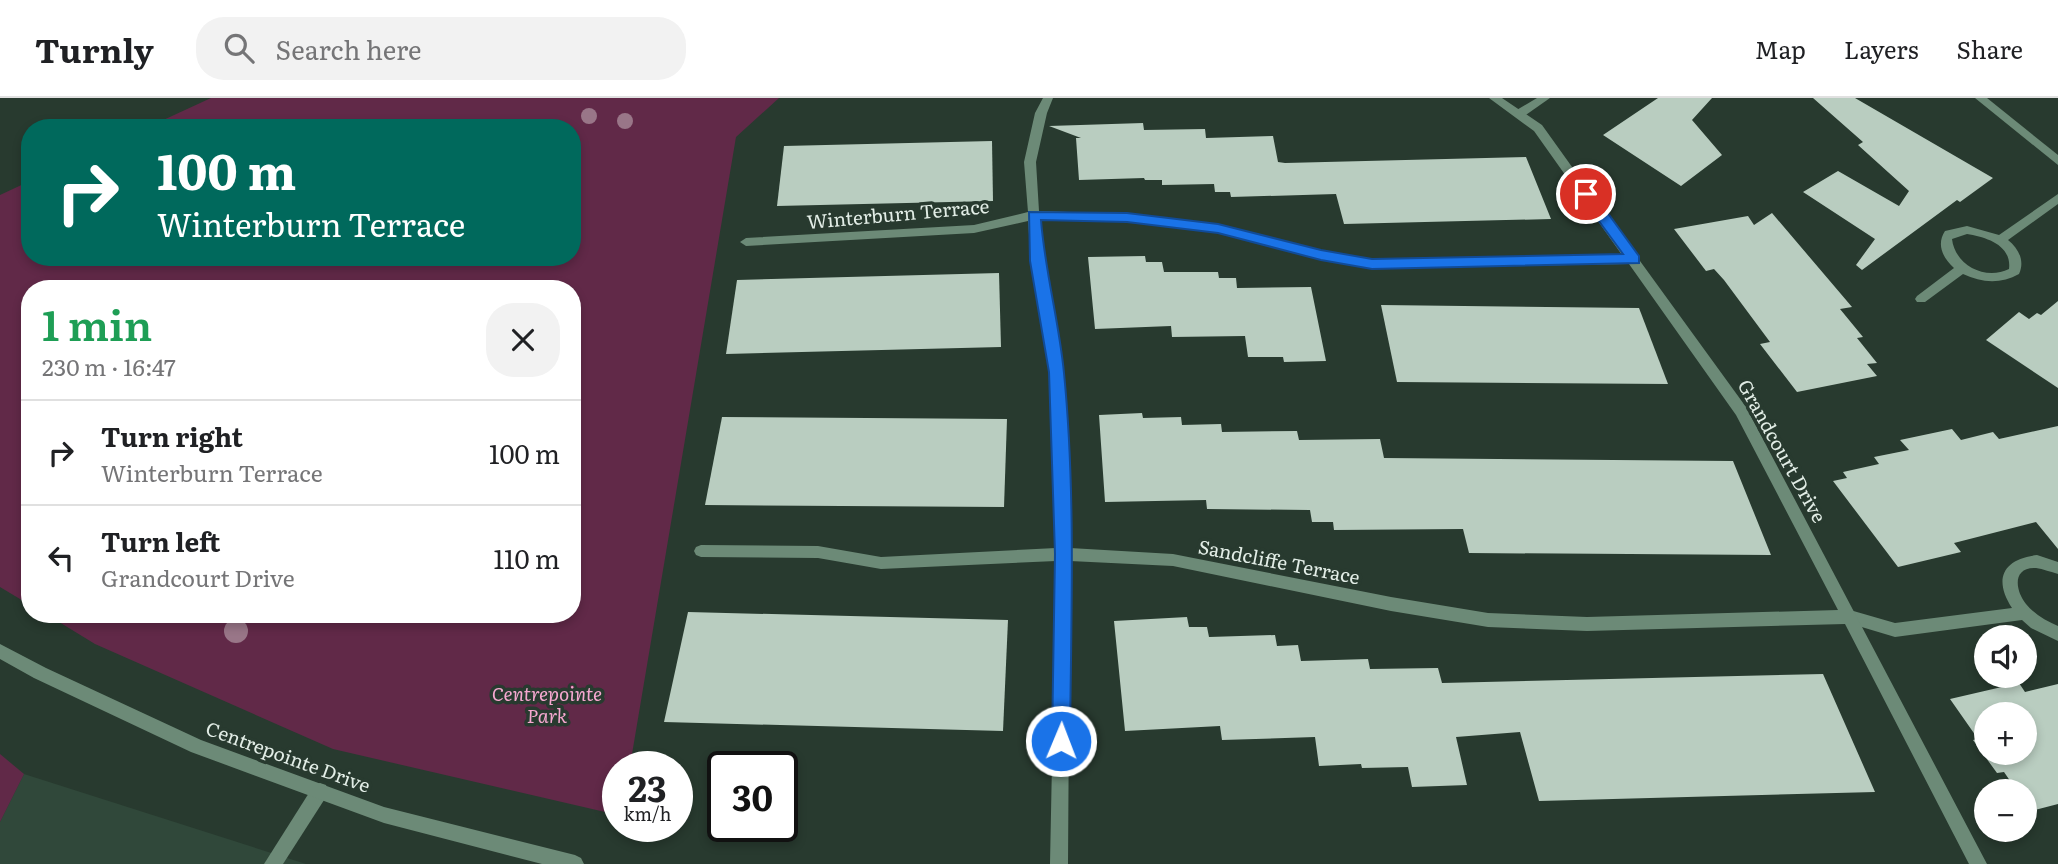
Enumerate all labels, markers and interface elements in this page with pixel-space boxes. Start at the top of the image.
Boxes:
search box [196,17,686,80]
text: Turnly [35,24,154,73]
icon: search [220,29,258,67]
text: Search here [276,29,421,68]
text: Map [1755,31,1806,66]
text: Layers [1844,31,1918,66]
text: Share [1956,31,2023,66]
text: 100 m [157,132,296,205]
icon: right [42,147,133,238]
pin [1556,164,1616,224]
icon: arrive [1567,175,1605,213]
street label: Winterburn Terrace [805,191,990,235]
text: Winterburn Terrace [157,199,465,247]
text: 1 min [42,292,152,354]
button: close [486,303,560,377]
text: 230 m · 16:47 [42,349,176,383]
street label: Grandcourt Drive [1732,374,1834,527]
text: Turn right [101,416,243,455]
text: 100 m [489,433,560,472]
icon: right [42,434,80,472]
text: Winterburn Terrace [101,455,323,489]
text: Turn left [101,521,220,560]
street label: Sandcliffe Terrace [1196,532,1362,590]
text: 110 m [493,538,560,577]
icon: left [42,539,80,577]
text: Grandcourt Drive [101,560,295,594]
map controls [1974,625,2037,842]
button: sound [1974,625,2037,688]
park label: Centrepointe Park [492,679,602,729]
button: + [1974,702,2037,765]
position arrow [1024,704,1098,778]
street label: Centrepointe Drive [202,713,375,799]
speed limit sign: 30 [707,751,798,842]
text: 23 [628,761,667,813]
button: − [1974,779,2037,842]
text: km/h [624,800,671,827]

